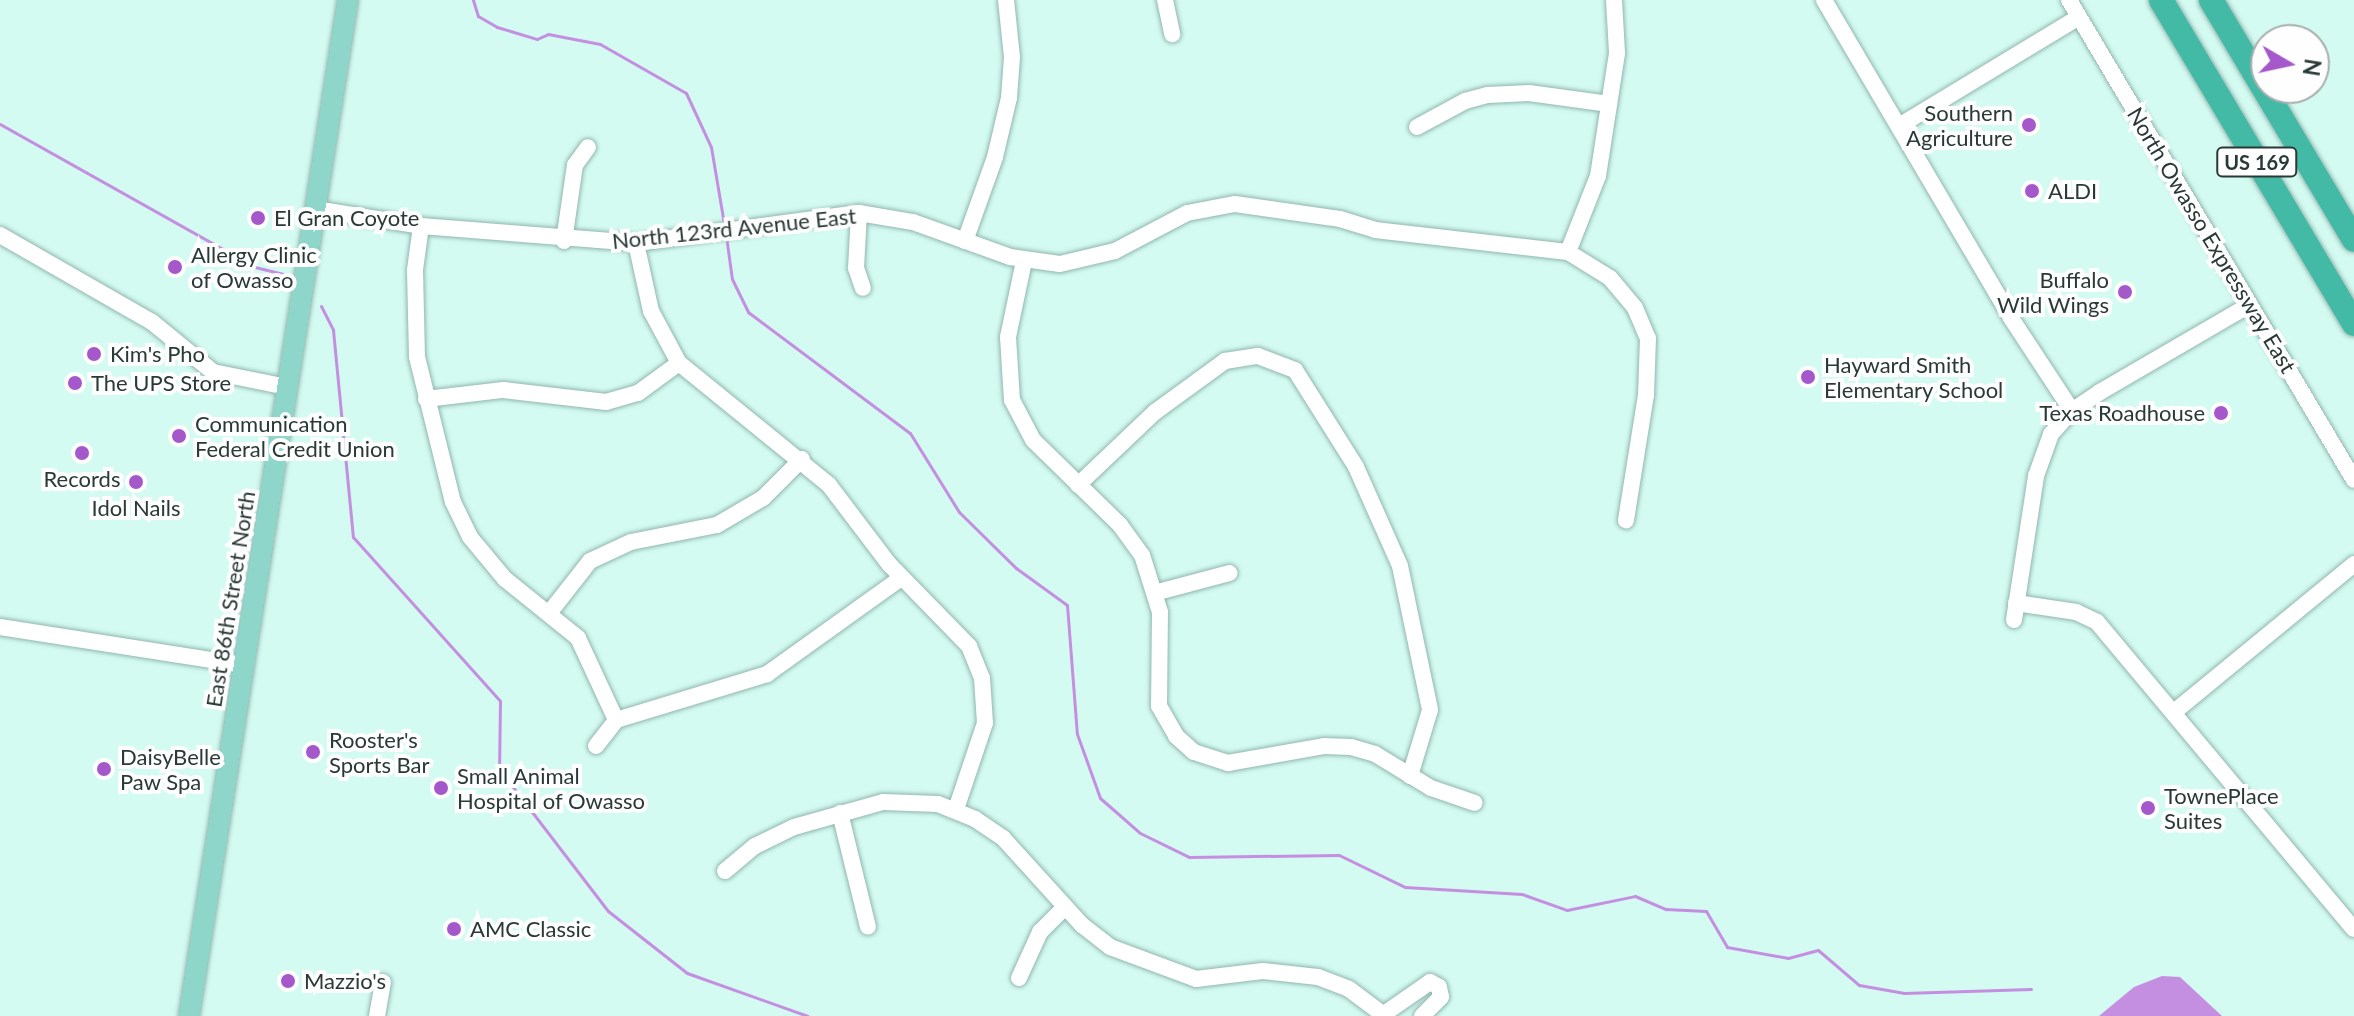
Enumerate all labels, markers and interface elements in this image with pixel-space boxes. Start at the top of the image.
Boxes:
north arrow [2250,24,2330,104]
text: N [2298,57,2327,78]
place label: Southern Agriculture [1906,99,2013,150]
street label: North Owasso Expressway East [2122,102,2302,378]
marker: Southern Agriculture [2020,116,2038,134]
road number: US 169 [2215,146,2299,178]
place label: ALDI [2048,178,2097,204]
marker: ALDI [2023,182,2041,200]
street label: North 123rd Avenue East [610,202,858,254]
place label: El Gran Coyote [274,205,419,231]
marker: El Gran Coyote [249,209,267,227]
place label: Allergy Clinic of Owasso [191,241,317,292]
marker: Allergy Clinic of Owasso [166,258,184,276]
place label: Buffalo Wild Wings [1997,266,2109,318]
marker: Buffalo Wild Wings [2116,283,2134,301]
place label: Kim's Pho [110,341,205,367]
marker: Kim's Pho [85,345,103,363]
place label: Hayward Smith Elementary School [1824,351,2004,402]
marker: Hayward Smith Elementary School [1799,368,1817,386]
place label: The UPS Store [91,370,231,396]
marker: The UPS Store [66,374,84,392]
place label: Texas Roadhouse [2039,400,2205,426]
marker: Texas Roadhouse [2212,404,2230,422]
place label: Communication Federal Credit Union [195,410,395,462]
marker: Communication Federal Credit Union [170,427,188,445]
marker: Records [73,444,91,462]
place label: Records [44,466,120,492]
marker: Idol Nails [127,473,145,491]
street label: East 86th Street North [200,489,260,709]
place label: Idol Nails [92,495,180,521]
place label: Rooster's Sports Bar [329,726,430,778]
place label: DaisyBelle Paw Spa [120,743,221,794]
marker: Rooster's Sports Bar [304,743,322,761]
marker: DaisyBelle Paw Spa [95,760,113,778]
place label: Small Animal Hospital of Owasso [457,762,646,814]
marker: Small Animal Hospital of Owasso [432,779,450,797]
place label: TownePlace Suites [2164,782,2279,834]
marker: TownePlace Suites [2139,799,2157,817]
place label: AMC Classic [470,916,591,942]
marker: AMC Classic [445,920,463,938]
place label: Mazzio's [304,968,386,994]
marker: Mazzio's [279,972,297,990]

